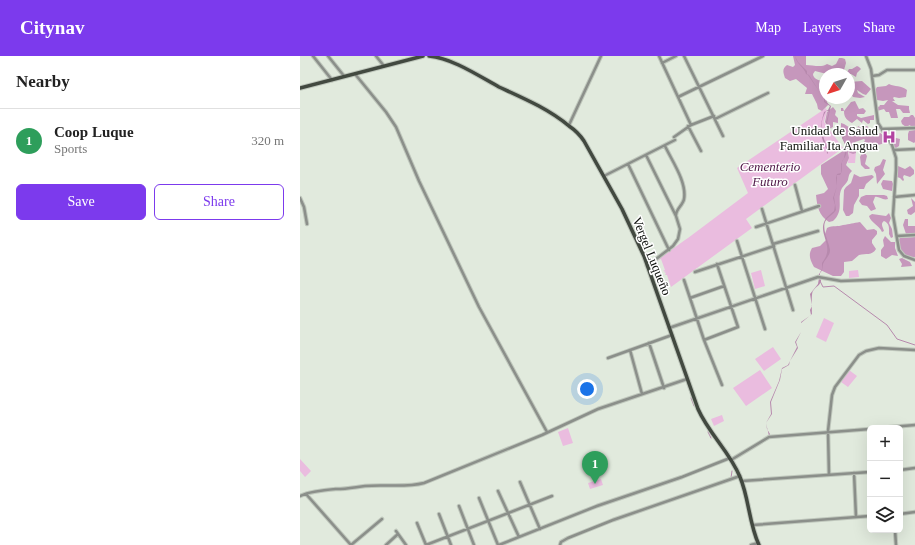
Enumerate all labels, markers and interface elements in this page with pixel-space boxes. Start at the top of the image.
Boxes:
text: Citynav [20,17,84,38]
text: Map [755,20,781,35]
text: Layers [803,20,841,35]
text: Share [863,20,895,35]
north arrow [819,68,855,104]
text: Nearby [16,72,70,91]
place label: Unidad de Salud Familiar Ita Angua [780,123,878,153]
text: Coop Luque [54,124,134,140]
hospital icon: Unidad de Salud Familiar Ita Angua [881,129,897,145]
text: 1 [26,133,32,148]
text: 320 m [251,133,284,148]
text: Sports [54,141,87,156]
park label: Cementerio Futuro [740,159,801,189]
button: Save [16,184,146,220]
button: Share [154,184,284,220]
street label: Vergel Luqueño [629,215,675,297]
your location [577,379,597,399]
map controls [867,425,903,533]
button: + [867,425,903,461]
pin: 1 [582,451,608,484]
button: − [867,461,903,497]
button: layers [867,497,903,533]

